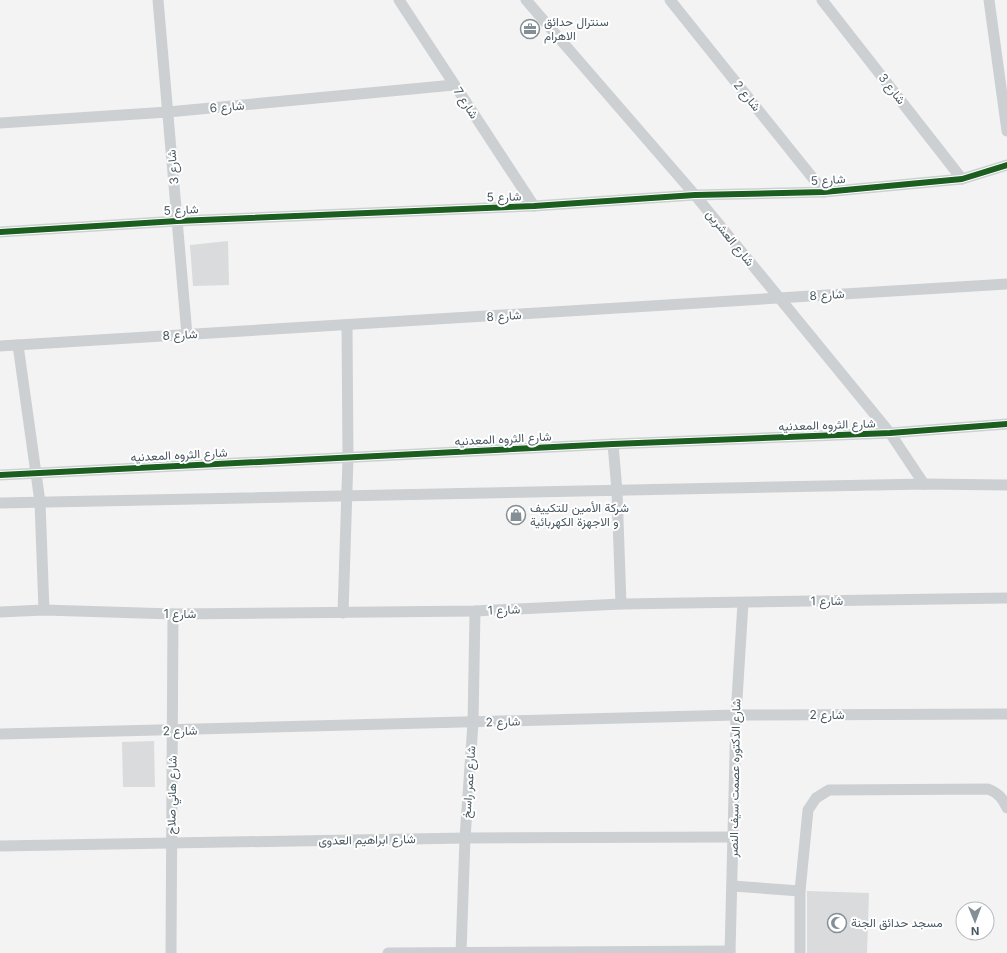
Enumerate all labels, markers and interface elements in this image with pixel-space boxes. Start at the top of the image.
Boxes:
place label: سنترال حدائق الاهرام [544,14,609,44]
office icon: سنترال حدائق الاهرام [519,18,541,40]
street label: شارع 3 [874,70,909,108]
street label: شارع 2 [729,77,764,115]
street label: شارع 7 [449,84,482,122]
street label: شارع 6 [209,98,245,117]
street label: شارع 3 [164,149,183,185]
street label: شارع 5 [810,171,846,190]
street label: شارع 5 [486,188,522,207]
street label: شارع 5 [163,201,199,220]
street label: شارع العشرين [702,206,758,270]
street label: شارع 8 [809,286,845,305]
street label: شارع 8 [486,307,522,326]
street label: شارع 8 [162,326,198,345]
street label: شارع الثروه المعدنيه [778,415,876,436]
street label: شارع الثروه المعدنيه [454,428,552,451]
street label: شارع الثروه المعدنيه [130,444,228,467]
place label: شركة الأمين للتكييف و الاجهزة الكهربائية [530,500,629,530]
shop icon: شركة الأمين للتكييف و الاجهزة الكهربائية [505,504,527,526]
street label: شارع 1 [811,593,843,610]
street label: شارع 1 [487,601,521,620]
street label: شارع 1 [164,606,196,623]
street label: شارع الدكتوره عصمت سيف النصر [726,699,745,858]
street label: شارع 2 [810,707,844,724]
street label: شارع 2 [485,713,521,732]
street label: شارع 2 [162,723,198,740]
street label: شارع عمر راسخ [458,745,481,819]
street label: شارع هاني صلاح [163,755,183,835]
street label: شارع ابراهيم العدوى [318,831,416,850]
north arrow [955,901,995,941]
mosque icon: مسجد حدائق الجنة [826,912,848,934]
place label: مسجد حدائق الجنة [851,915,943,931]
text: N [971,924,979,938]

